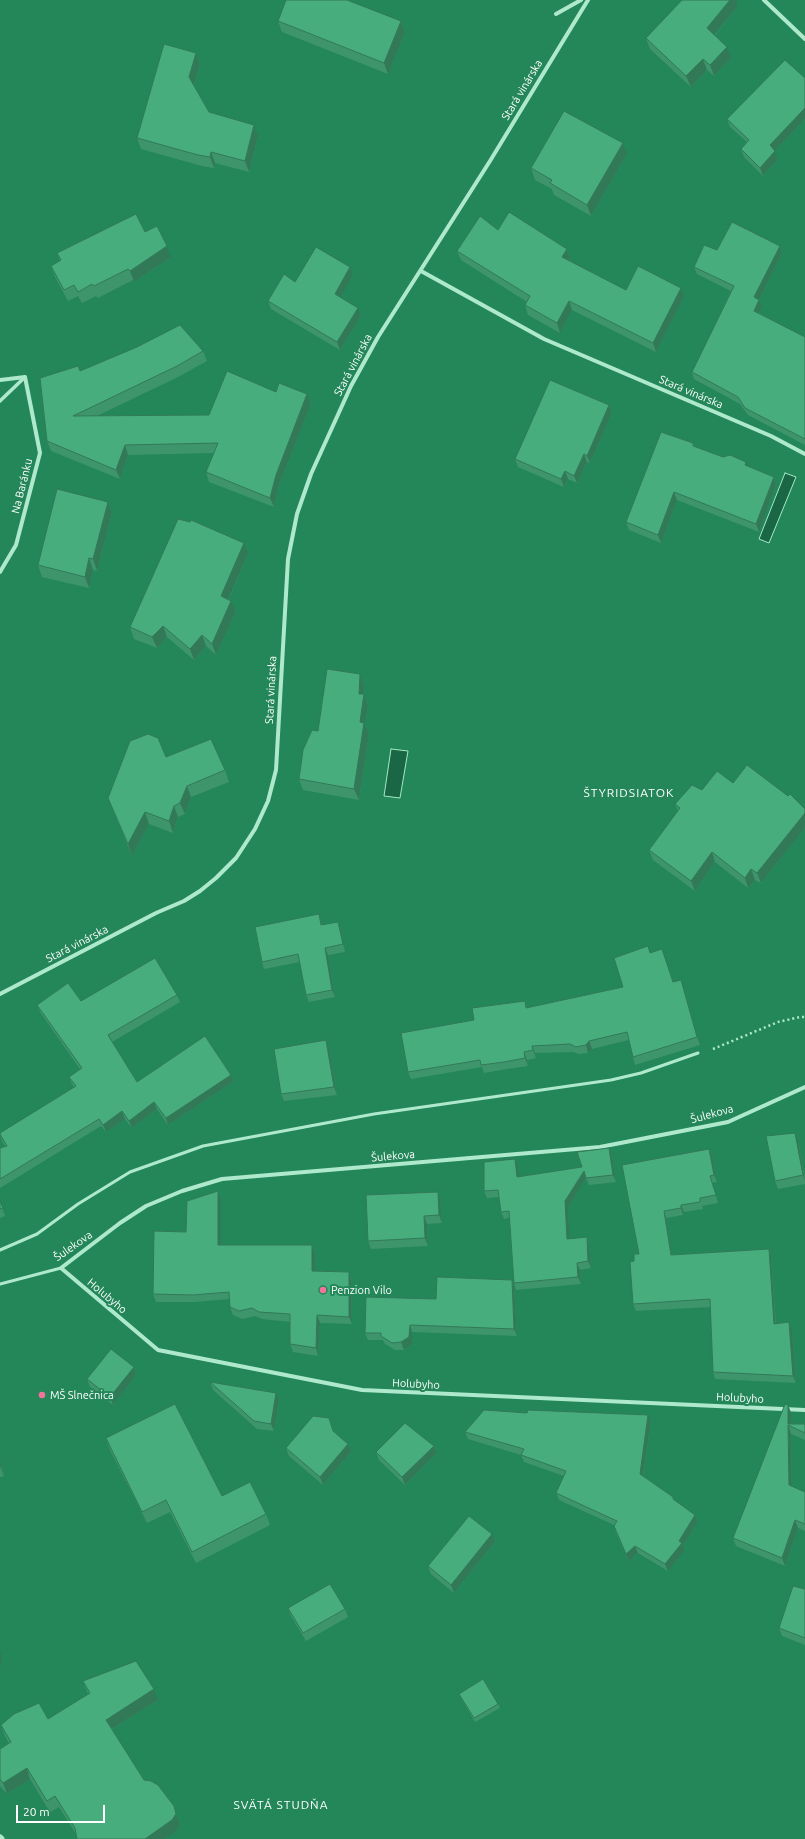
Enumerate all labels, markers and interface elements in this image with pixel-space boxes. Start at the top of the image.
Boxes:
street label: Stará vinárska [499,57,545,123]
street label: Stará vinárska [331,332,375,398]
street label: Stará vinárska [657,373,725,411]
street label: Na Baránku [9,457,35,515]
street label: Stará vinárska [263,656,279,724]
district label: ŠTYRIDSIATOK [584,786,674,800]
street label: Stará vinárska [44,923,110,965]
street label: Šulekova [689,1102,735,1126]
street label: Šulekova [371,1148,415,1164]
street label: Šulekova [51,1228,95,1264]
street label: Holubyho [84,1276,130,1316]
place label: Penzion Vilo [331,1283,392,1297]
marker: Penzion Vilo [318,1285,328,1295]
street label: Holubyho [392,1376,440,1392]
place label: MŠ Slnečnica [50,1388,114,1402]
marker: MŠ Slnečnica [37,1390,47,1400]
street label: Holubyho [716,1390,764,1406]
scale bar [18,1797,107,1823]
district label: SVÄTÁ STUDŇA [234,1798,328,1812]
text: 20 m [23,1805,50,1818]

